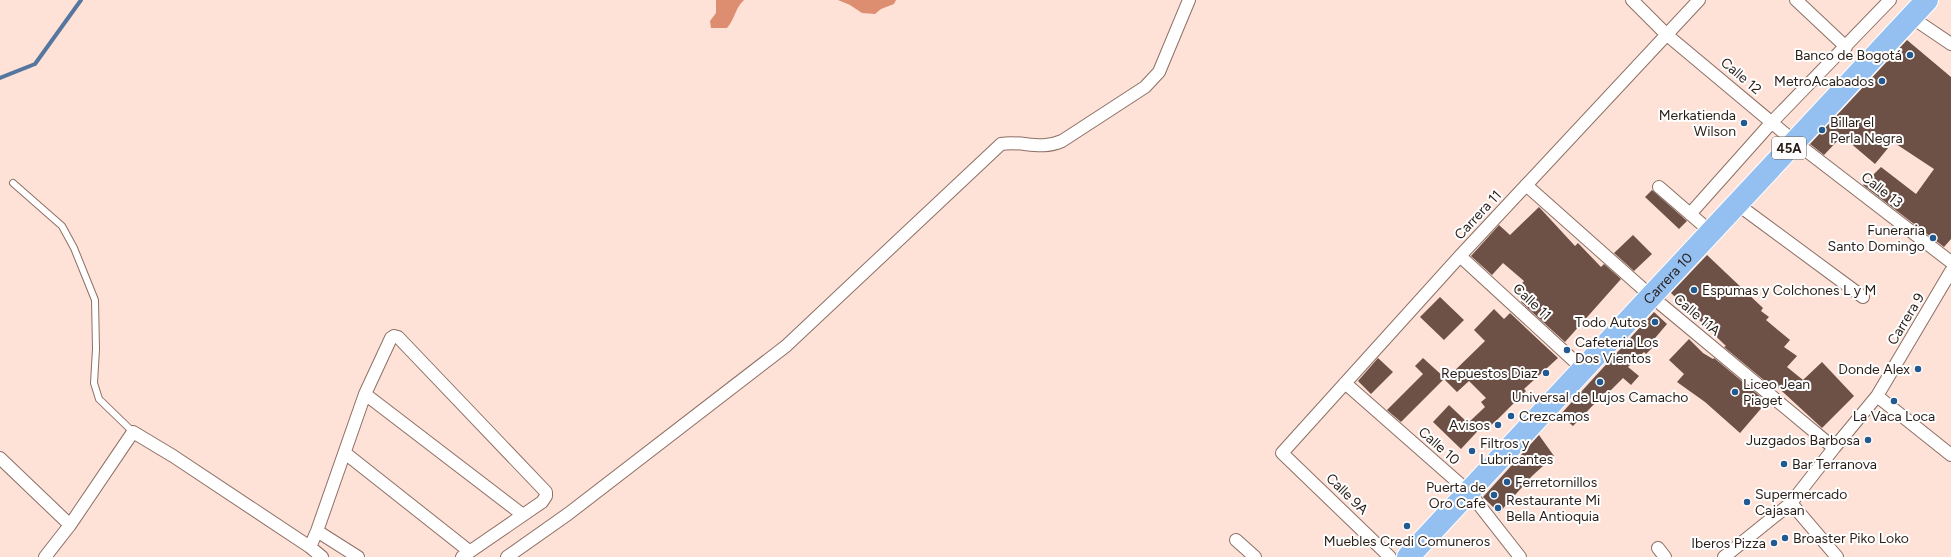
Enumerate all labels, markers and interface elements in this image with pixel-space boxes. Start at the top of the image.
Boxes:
place label: Banco de Bogotá [1795,47,1902,64]
marker: Banco de Bogotá [1905,50,1915,60]
street label: Calle 12 [1717,54,1765,98]
place label: MetroAcabados [1774,73,1874,90]
marker: MetroAcabados [1877,76,1887,86]
place label: Merkatienda Wilson [1659,107,1736,140]
place label: Billar el Perla Negra [1830,114,1903,147]
marker: Merkatienda Wilson [1739,118,1749,128]
marker: Billar el Perla Negra [1817,125,1827,135]
road number: 45A [1772,137,1806,159]
street label: Calle 13 [1858,169,1906,211]
street label: Carrera 11 [1451,187,1505,243]
place label: Funeraria Santo Domingo [1828,222,1925,255]
marker: Funeraria Santo Domingo [1928,233,1938,243]
street label: Carrera 10 [1640,249,1696,308]
street label: Calle 11 [1509,280,1555,324]
place label: Espumas y Colchones L y M [1702,282,1876,299]
marker: Espumas y Colchones L y M [1689,285,1699,295]
street label: Carrera 9 [1884,290,1928,348]
street label: Calle 11A [1670,291,1724,340]
place label: Todo Autos [1575,314,1647,331]
marker: Todo Autos [1650,317,1660,327]
place label: Cafeteria Los Dos Vientos [1575,334,1658,367]
marker: Cafeteria Los Dos Vientos [1562,345,1572,355]
place label: Donde Alex [1838,361,1910,378]
marker: Donde Alex [1913,364,1923,374]
place label: Repuestos Diaz [1441,365,1538,382]
marker: Repuestos Diaz [1541,368,1551,378]
place label: Liceo Jean Piaget [1743,376,1810,409]
marker: Universal de Lujos Camacho [1595,377,1605,387]
marker: Liceo Jean Piaget [1730,387,1740,397]
place label: Universal de Lujos Camacho [1512,389,1688,406]
marker: La Vaca Loca [1889,396,1899,406]
place label: Crezcamos [1519,408,1590,425]
place label: La Vaca Loca [1853,408,1935,425]
marker: Crezcamos [1506,411,1516,421]
place label: Avisos [1449,417,1490,434]
marker: Avisos [1493,420,1503,430]
street label: Calle 10 [1415,423,1463,469]
place label: Juzgados Barbosa [1746,432,1860,449]
place label: Filtros y Lubricantes [1480,435,1553,468]
marker: Juzgados Barbosa [1863,435,1873,445]
marker: Filtros y Lubricantes [1467,446,1477,456]
place label: Bar Terranova [1792,456,1877,473]
marker: Bar Terranova [1779,459,1789,469]
street label: Calle 9A [1322,470,1372,518]
place label: Ferretornillos [1515,474,1597,491]
marker: Ferretornillos [1502,477,1512,487]
place label: Puerta de Oro Cafe [1426,479,1486,512]
place label: Supermercado Cajasan [1755,486,1847,519]
marker: Puerta de Oro Cafe [1489,490,1499,500]
place label: Restaurante Mi Bella Antioquia [1506,492,1600,525]
marker: Supermercado Cajasan [1742,497,1752,507]
marker: Restaurante Mi Bella Antioquia [1493,503,1503,513]
marker: Muebles Credi Comuneros [1402,521,1412,531]
place label: Broaster Piko Loko [1793,530,1909,547]
place label: Muebles Credi Comuneros [1324,533,1490,550]
marker: Broaster Piko Loko [1780,533,1790,543]
place label: Iberos Pizza [1691,535,1766,552]
marker: Iberos Pizza [1769,538,1779,548]

